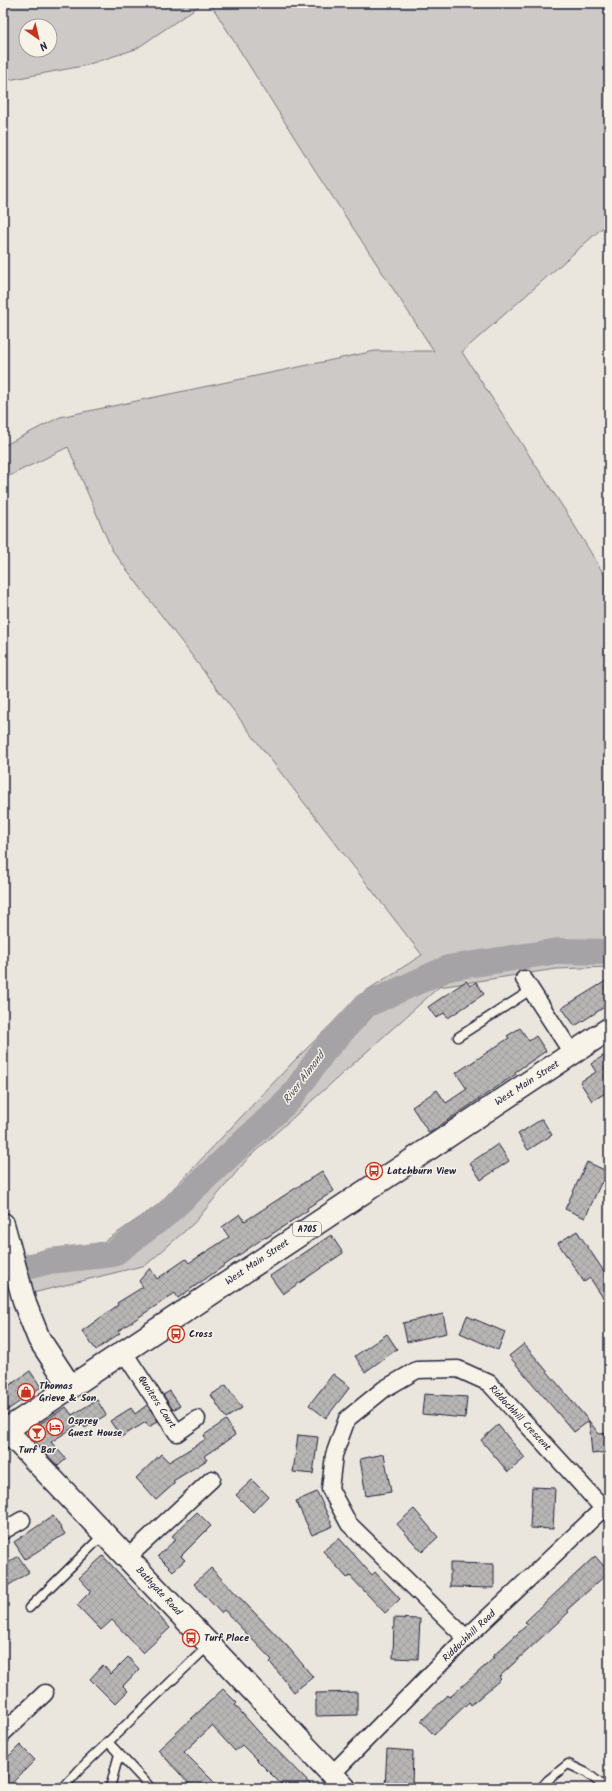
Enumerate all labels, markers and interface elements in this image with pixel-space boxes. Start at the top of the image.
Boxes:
north arrow [18,18,58,58]
text: N [35,36,51,55]
water label: River Almond [278,1046,331,1108]
street label: West Main Street [492,1056,563,1110]
bus stop icon: Latchburn View [364,1161,384,1181]
place label: Latchburn View [387,1163,457,1179]
road number: A705 [293,1222,321,1236]
street label: West Main Street [222,1235,292,1289]
bus stop icon: Cross [166,1324,186,1344]
place label: Cross [189,1326,213,1342]
street label: Quoiters Court [134,1372,180,1432]
place label: Thomas Grieve & Son [39,1378,97,1406]
street label: Riddochhill Crescent [485,1381,555,1455]
shop icon: Thomas Grieve & Son [16,1382,36,1402]
place label: Osprey Guest House [68,1413,122,1441]
hotel icon: Osprey Guest House [45,1417,65,1437]
bar icon: Turf Bar [27,1423,47,1443]
place label: Turf Bar [18,1442,56,1458]
street label: Bathgate Road [132,1563,187,1620]
street label: Riddochhill Road [439,1605,500,1666]
bus stop icon: Turf Place [181,1628,201,1648]
place label: Turf Place [204,1630,249,1646]

